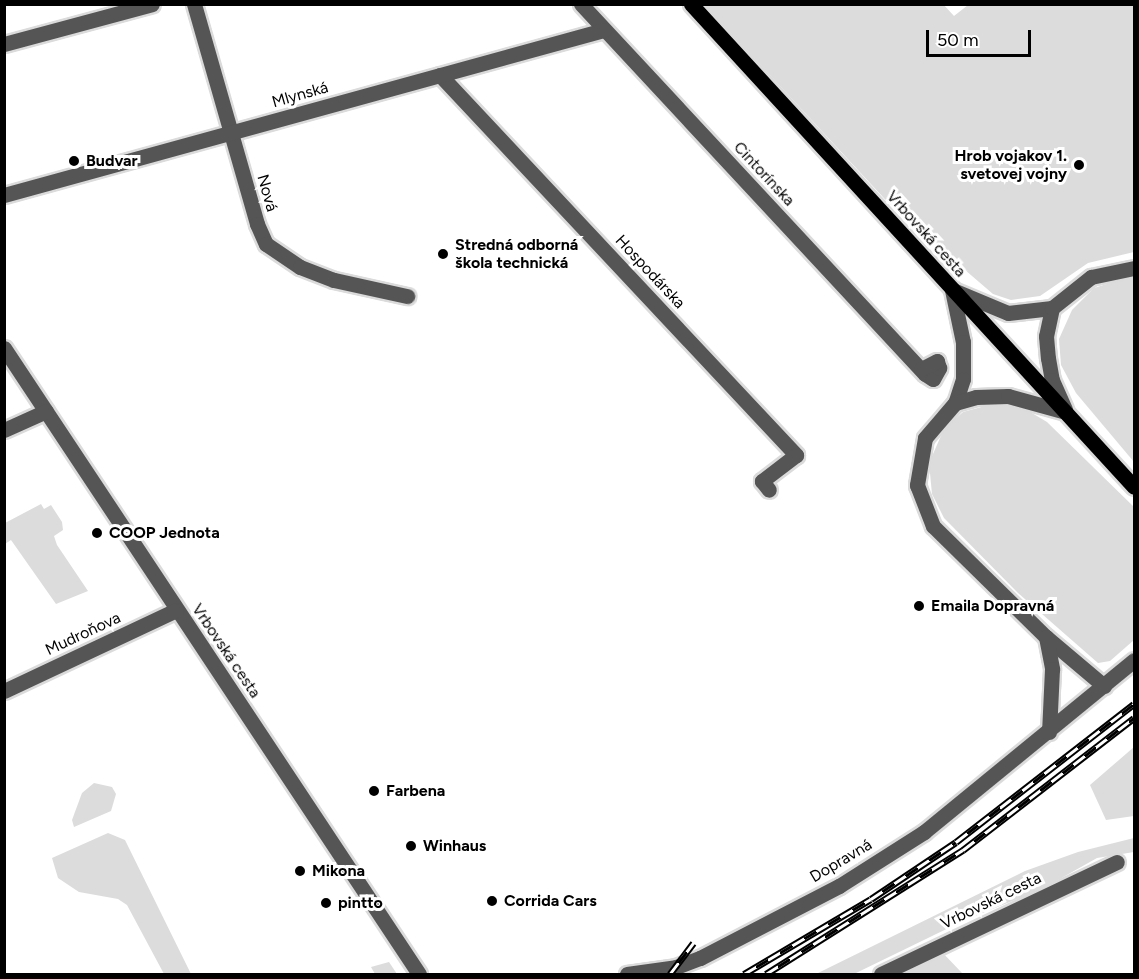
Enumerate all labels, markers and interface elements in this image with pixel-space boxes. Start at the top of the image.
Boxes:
scale bar [929,18,1034,56]
text: 50 m [937,29,979,51]
street label: Mlynská [270,78,330,112]
street label: Cintorínska [729,138,799,210]
place label: Hrob vojakov 1. svetovej vojny [955,146,1067,184]
place label: Budvar [86,151,138,171]
marker: Budvar [67,154,81,168]
marker: Hrob vojakov 1. svetovej vojny [1072,158,1086,172]
street label: Nová [253,172,281,214]
street label: Vrbovská cesta [882,187,970,281]
street label: Hospodárska [611,231,689,313]
place label: Stredná odborná škola technická [455,235,578,273]
marker: Stredná odborná škola technická [436,247,450,261]
place label: COOP Jednota [109,523,220,543]
marker: COOP Jednota [90,526,104,540]
place label: Emaila Dopravná [931,596,1054,616]
marker: Emaila Dopravná [912,599,926,613]
street label: Vrbovská cesta [187,600,265,702]
street label: Mudroňova [42,608,124,660]
place label: Farbena [386,781,445,801]
marker: Farbena [367,784,381,798]
street label: Dopravná [807,835,875,887]
place label: Winhaus [423,836,486,856]
marker: Winhaus [404,839,418,853]
place label: Mikona [312,861,365,881]
marker: Mikona [293,864,307,878]
street label: Vrbovská cesta [938,868,1044,934]
place label: Corrida Cars [504,891,597,911]
place label: pintto [338,893,383,913]
marker: Corrida Cars [485,894,499,908]
marker: pintto [319,896,333,910]

